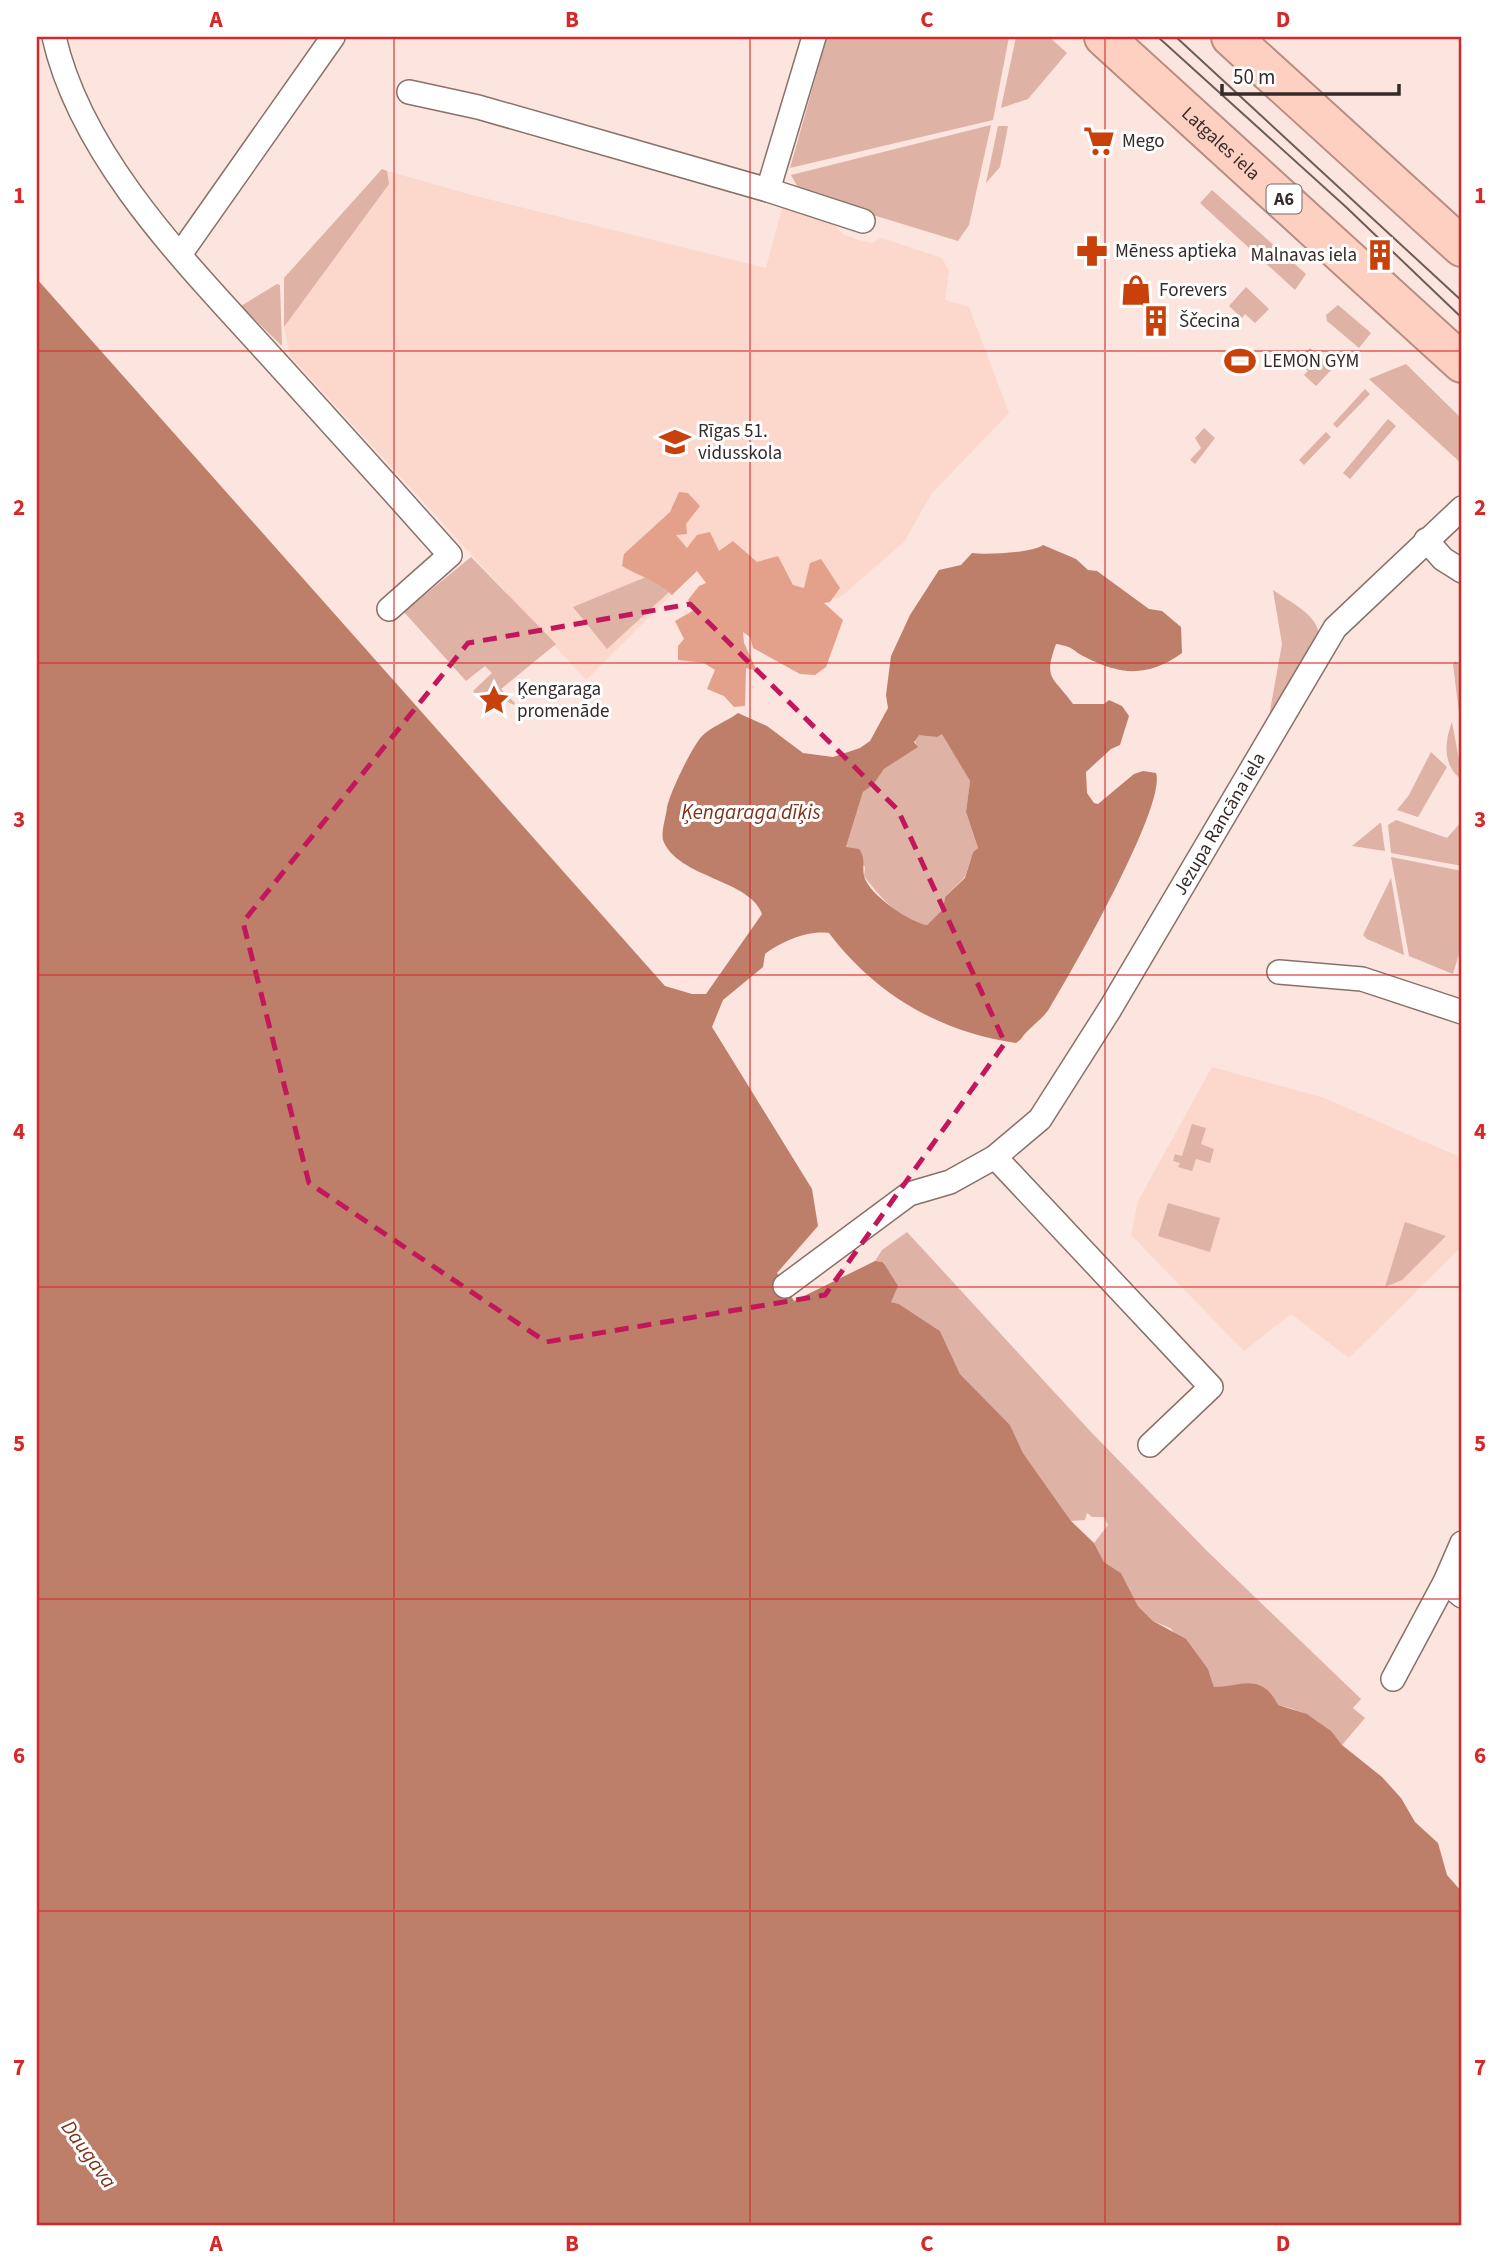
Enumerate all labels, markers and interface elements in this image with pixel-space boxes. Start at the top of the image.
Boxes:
text: A [208,3,223,36]
text: B [565,3,579,36]
text: C [920,3,934,36]
text: D [1276,3,1290,36]
scale bar [1222,52,1399,96]
text: 50 m [1233,62,1275,92]
street label: Latgales iela [1175,100,1266,186]
supermarket icon: Mego [1082,124,1116,158]
place label: Mego [1122,128,1165,155]
text: 1 [13,179,25,212]
text: 1 [1474,179,1486,212]
road number: A6 [1266,184,1302,214]
pharmacy icon: Mēness aptieka [1075,234,1109,268]
place label: Mēness aptieka [1115,238,1237,265]
building icon: Malnavas iela [1363,238,1397,272]
place label: Malnavas iela [1250,242,1357,269]
shop icon: Forevers [1119,273,1153,307]
place label: Forevers [1159,277,1227,304]
building icon: Ščecina [1139,304,1173,338]
place label: Ščecina [1179,308,1240,335]
sports icon: LEMON GYM [1223,344,1257,378]
place label: LEMON GYM [1263,348,1359,375]
place label: Rīgas 51. vidusskola [698,418,782,467]
school or university icon: Rīgas 51. vidusskola [658,425,692,459]
text: 2 [13,491,25,524]
text: 2 [1474,491,1486,524]
place label: Ķengaraga promenāde [517,676,609,725]
place icon: Ķengaraga promenāde [477,683,511,717]
street label: Jezupa Rancāna iela [1167,747,1272,900]
water label: Ķengaraga dīķis [681,797,821,827]
text: 3 [13,803,25,836]
text: 3 [1474,803,1486,836]
text: 4 [13,1115,25,1148]
text: 4 [1474,1115,1486,1148]
text: 5 [13,1427,25,1460]
text: 5 [1474,1427,1486,1460]
text: 6 [13,1739,25,1772]
text: 6 [1474,1739,1486,1772]
text: 7 [13,2051,25,2084]
text: 7 [1474,2051,1486,2084]
water label: Daugava [54,2114,124,2194]
text: A [208,2227,223,2260]
text: B [565,2227,579,2260]
text: C [920,2227,934,2260]
text: D [1276,2227,1290,2260]

